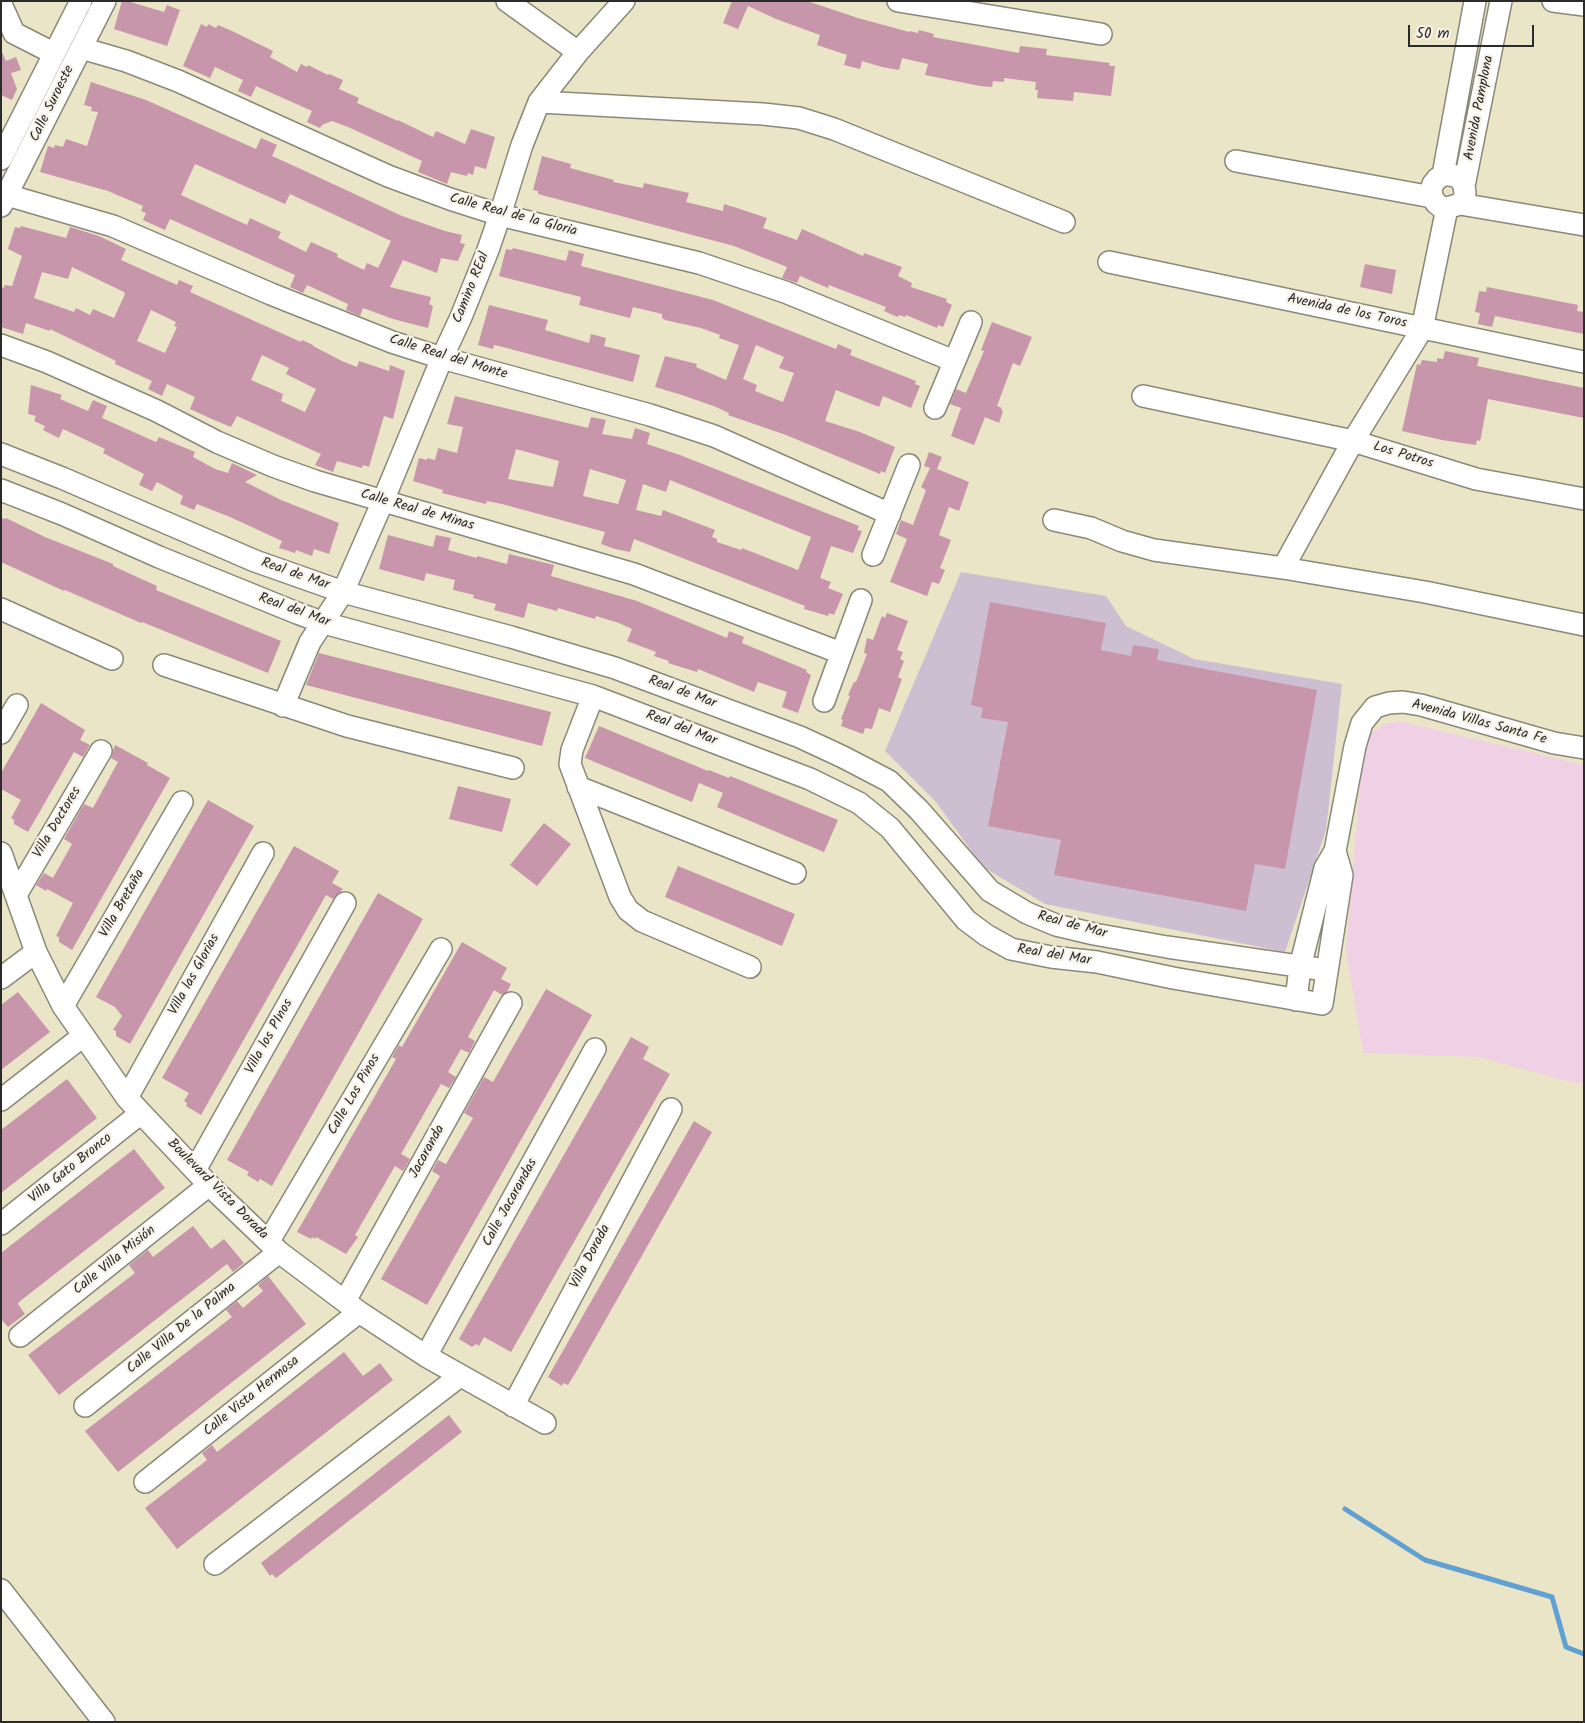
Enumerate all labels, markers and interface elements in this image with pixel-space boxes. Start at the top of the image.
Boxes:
scale bar [1410,15,1536,47]
text: 50 m [1416,22,1450,46]
street label: Avenida Pamplona [1462,54,1498,162]
street label: Calle Suroeste [27,63,79,145]
street label: Calle Real de la Gloria [447,191,579,241]
street label: Camino REal [450,250,494,326]
street label: Avenida de los Toros [1286,291,1408,333]
street label: Calle Real del Monte [387,332,509,384]
street label: Los Potros [1371,439,1435,473]
street label: Calle Real de Minas [358,487,476,535]
street label: Real de Mar [259,555,331,595]
street label: Real del Mar [256,590,332,632]
street label: Real de Mar [646,673,718,713]
street label: Avenida Villas Santa Fe [1410,697,1548,749]
street label: Real del Mar [643,708,719,750]
street label: Villa Doctores [30,784,86,862]
street label: Villa Bretaña [97,867,149,941]
street label: Real de Mar [1035,909,1109,943]
street label: Villa las Glorias [166,931,224,1019]
street label: Real del Mar [1016,942,1092,970]
street label: Villa los PInos [243,997,297,1077]
street label: Calle Los Pinos [325,1052,385,1138]
street label: Jacaranda [407,1123,449,1181]
street label: Villa Gato Bronco [26,1130,116,1208]
street label: Boulevard Vista Dorada [163,1136,271,1244]
street label: Calle Jacarandas [480,1156,542,1250]
street label: Villa Dorada [567,1222,615,1292]
street label: Calle Villa Misión [70,1223,160,1299]
street label: Calle Villa De la Palma [124,1280,240,1378]
street label: Calle Vista Hermosa [201,1353,303,1441]

